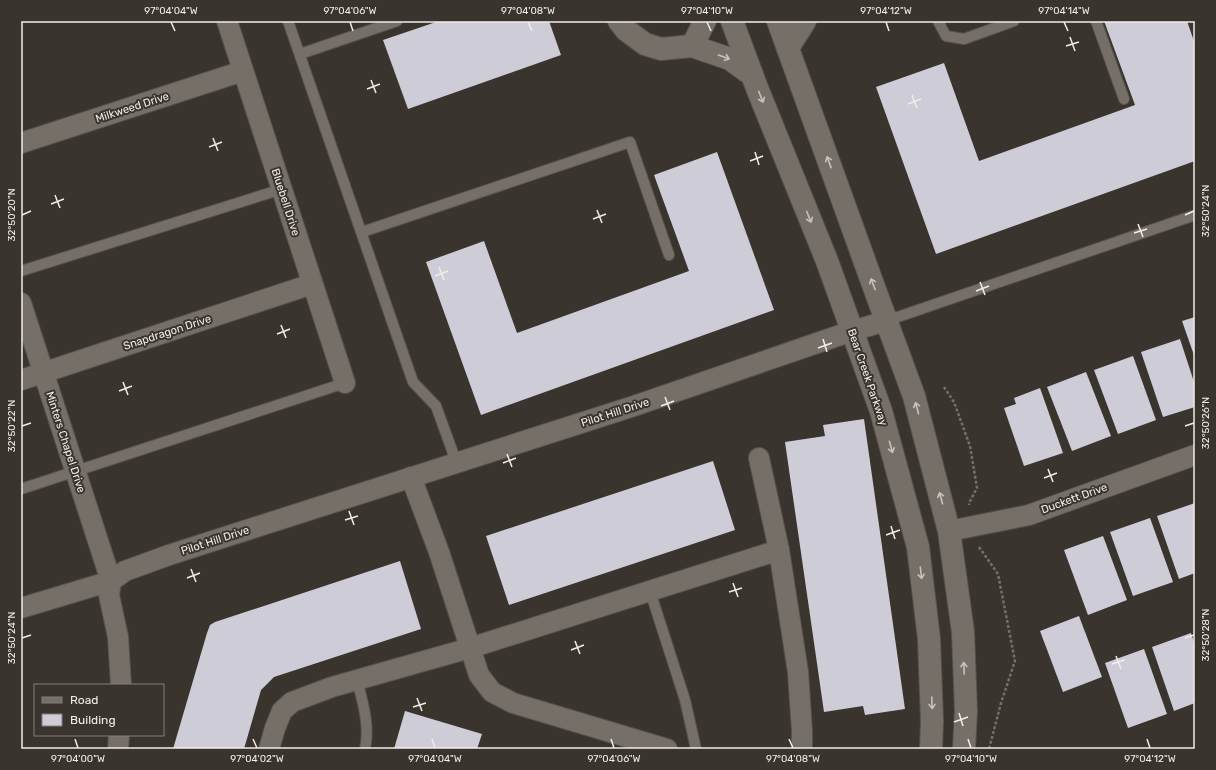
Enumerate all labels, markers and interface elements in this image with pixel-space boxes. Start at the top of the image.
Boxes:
text: 97°04'04"W [144,5,198,17]
text: 97°04'06"W [323,5,377,17]
text: 97°04'08"W [501,5,555,17]
text: 97°04'10"W [681,5,733,17]
text: 97°04'12"W [860,5,912,17]
text: 97°04'14"W [1038,5,1090,17]
one-way arrow [717,54,729,62]
street label: Milkweed Drive [94,89,171,125]
one-way arrow [757,90,765,102]
one-way arrow [825,155,832,168]
street label: Bluebell Drive [269,167,303,237]
text: 32°50'24"N [1200,185,1212,237]
text: 32°50'20"N [6,188,18,242]
one-way arrow [806,211,814,223]
one-way arrow [868,279,876,291]
street label: Snapdragon Drive [122,312,213,353]
street label: Bear Creek Parkway [845,327,890,427]
street label: Minters Chapel Drive [43,390,88,494]
street label: Pilot Hill Drive [580,395,651,430]
text: 32°50'26"N [1200,397,1212,449]
text: 32°50'22"N [6,400,18,452]
one-way arrow [913,402,921,415]
one-way arrow [888,440,895,453]
street label: Duckett Drive [1039,480,1109,516]
one-way arrow [937,492,944,505]
street label: Pilot Hill Drive [180,523,251,558]
one-way arrow [918,566,925,579]
text: 32°50'28"N [1200,608,1212,662]
text: 32°50'24"N [6,612,18,664]
one-way arrow [961,662,968,675]
legend [34,684,164,736]
text: Road [70,693,98,707]
one-way arrow [928,696,935,709]
text: Building [70,713,116,727]
text: 97°04'00"W [51,753,105,765]
text: 97°04'02"W [230,753,284,765]
text: 97°04'04"W [408,753,462,765]
text: 97°04'06"W [587,753,641,765]
text: 97°04'08"W [766,753,820,765]
text: 97°04'10"W [945,753,997,765]
text: 97°04'12"W [1124,753,1176,765]

